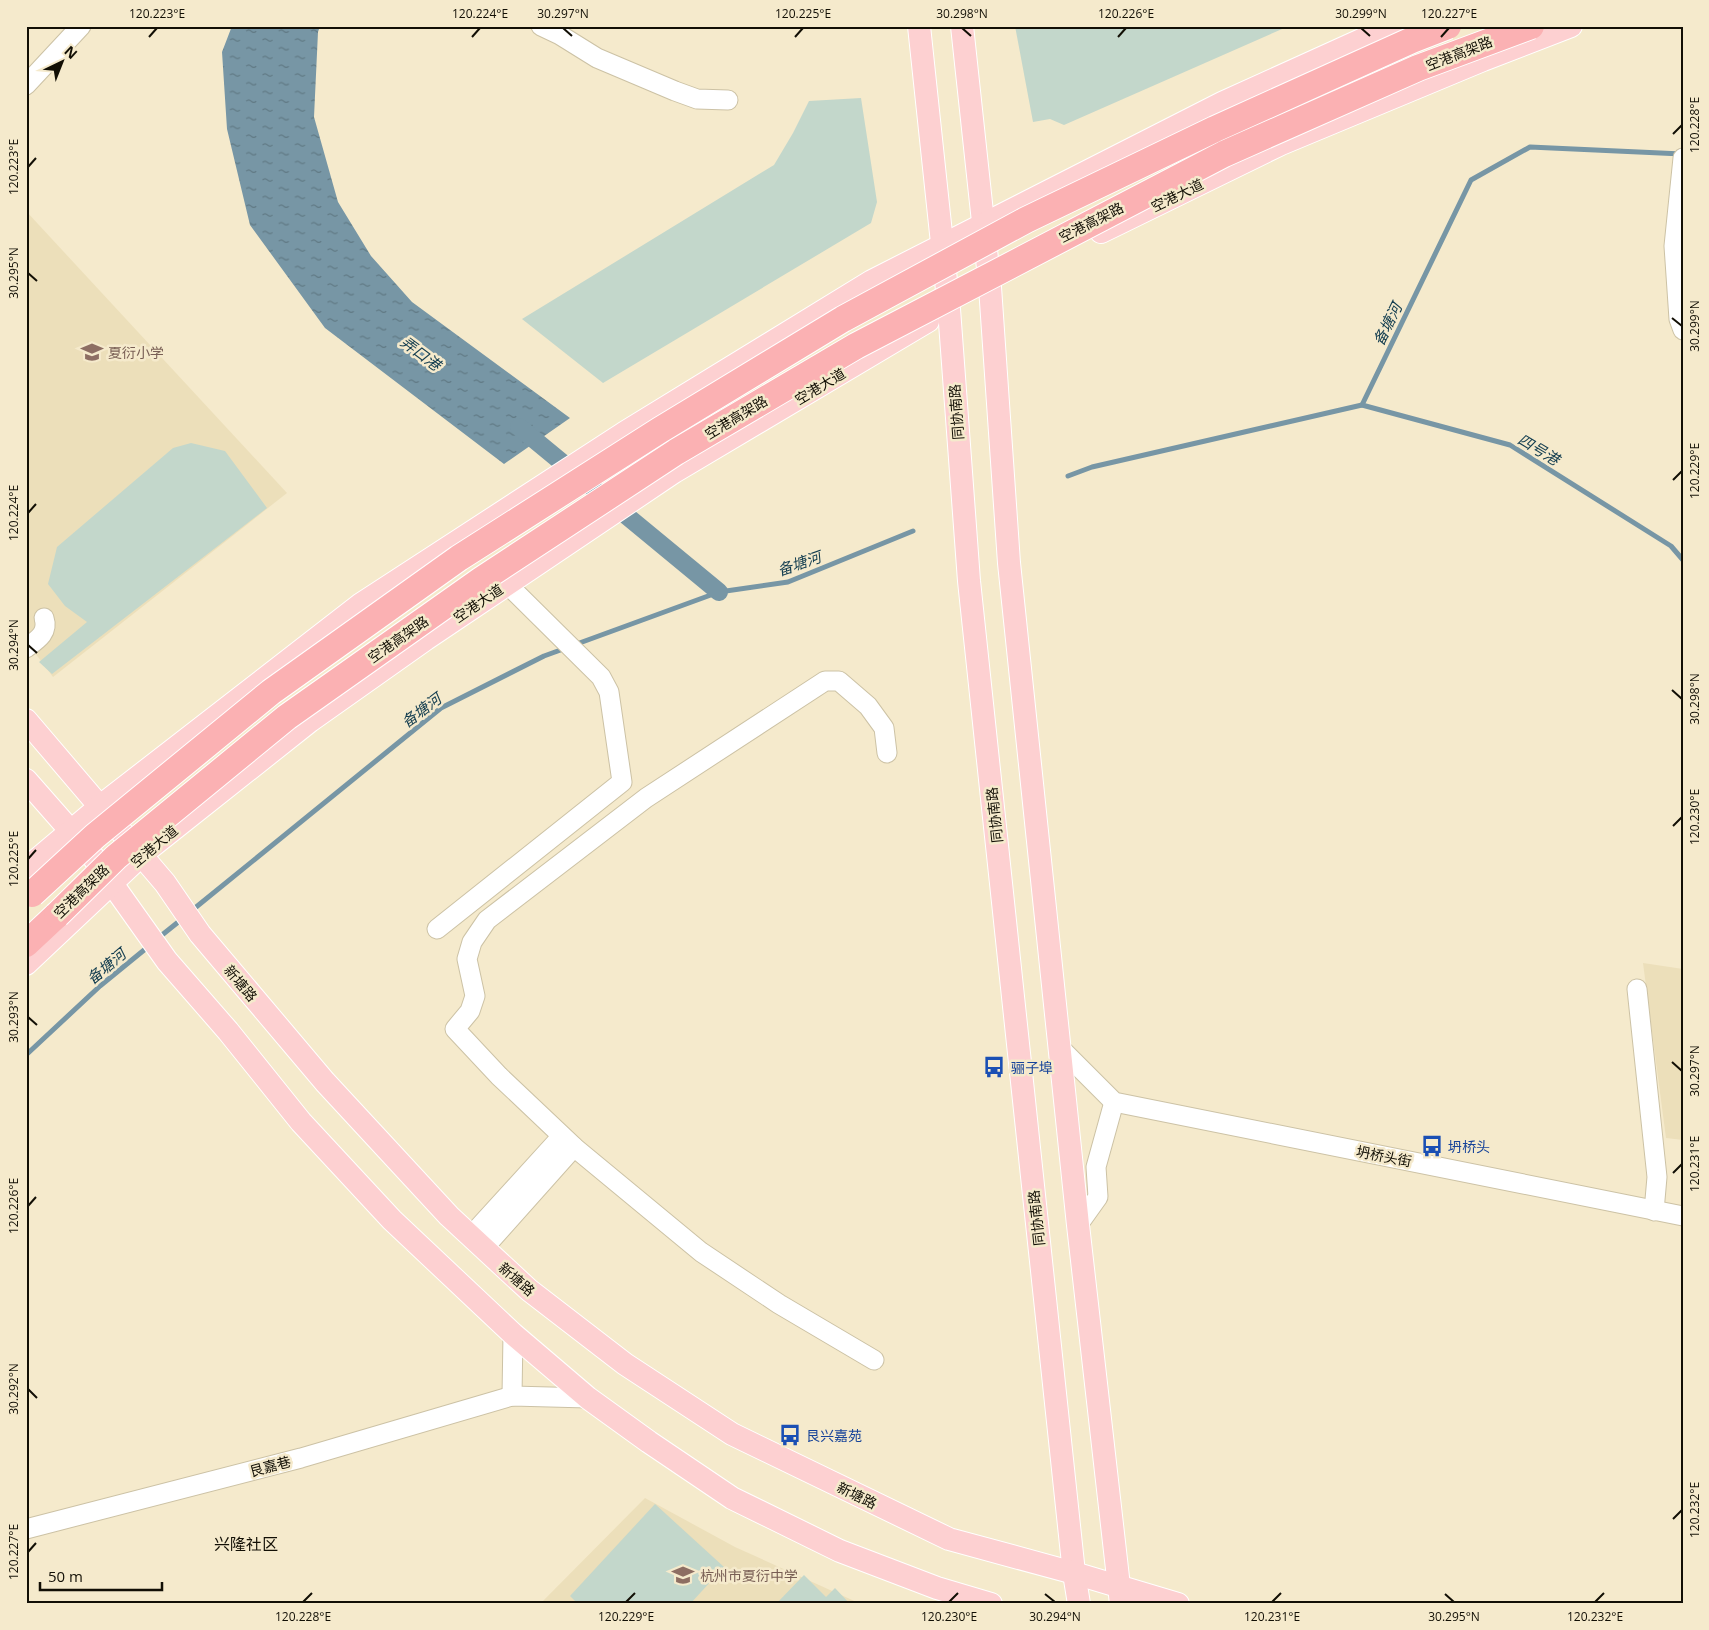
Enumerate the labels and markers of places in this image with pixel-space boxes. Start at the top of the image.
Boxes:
school or university icon: 夏衍小学 [79,339,105,365]
place label: 夏衍小学 [108,343,164,362]
bus stop icon: 骊子埠 [981,1054,1007,1080]
place label: 骊子埠 [1011,1058,1053,1077]
bus stop icon: 坍桥头 [1419,1133,1445,1159]
place label: 坍桥头 [1448,1137,1490,1156]
bus stop icon: 艮兴嘉苑 [777,1422,803,1448]
place label: 艮兴嘉苑 [806,1426,862,1445]
school or university icon: 杭州市夏衍中学 [670,1562,696,1588]
place label: 杭州市夏衍中学 [700,1566,798,1585]

